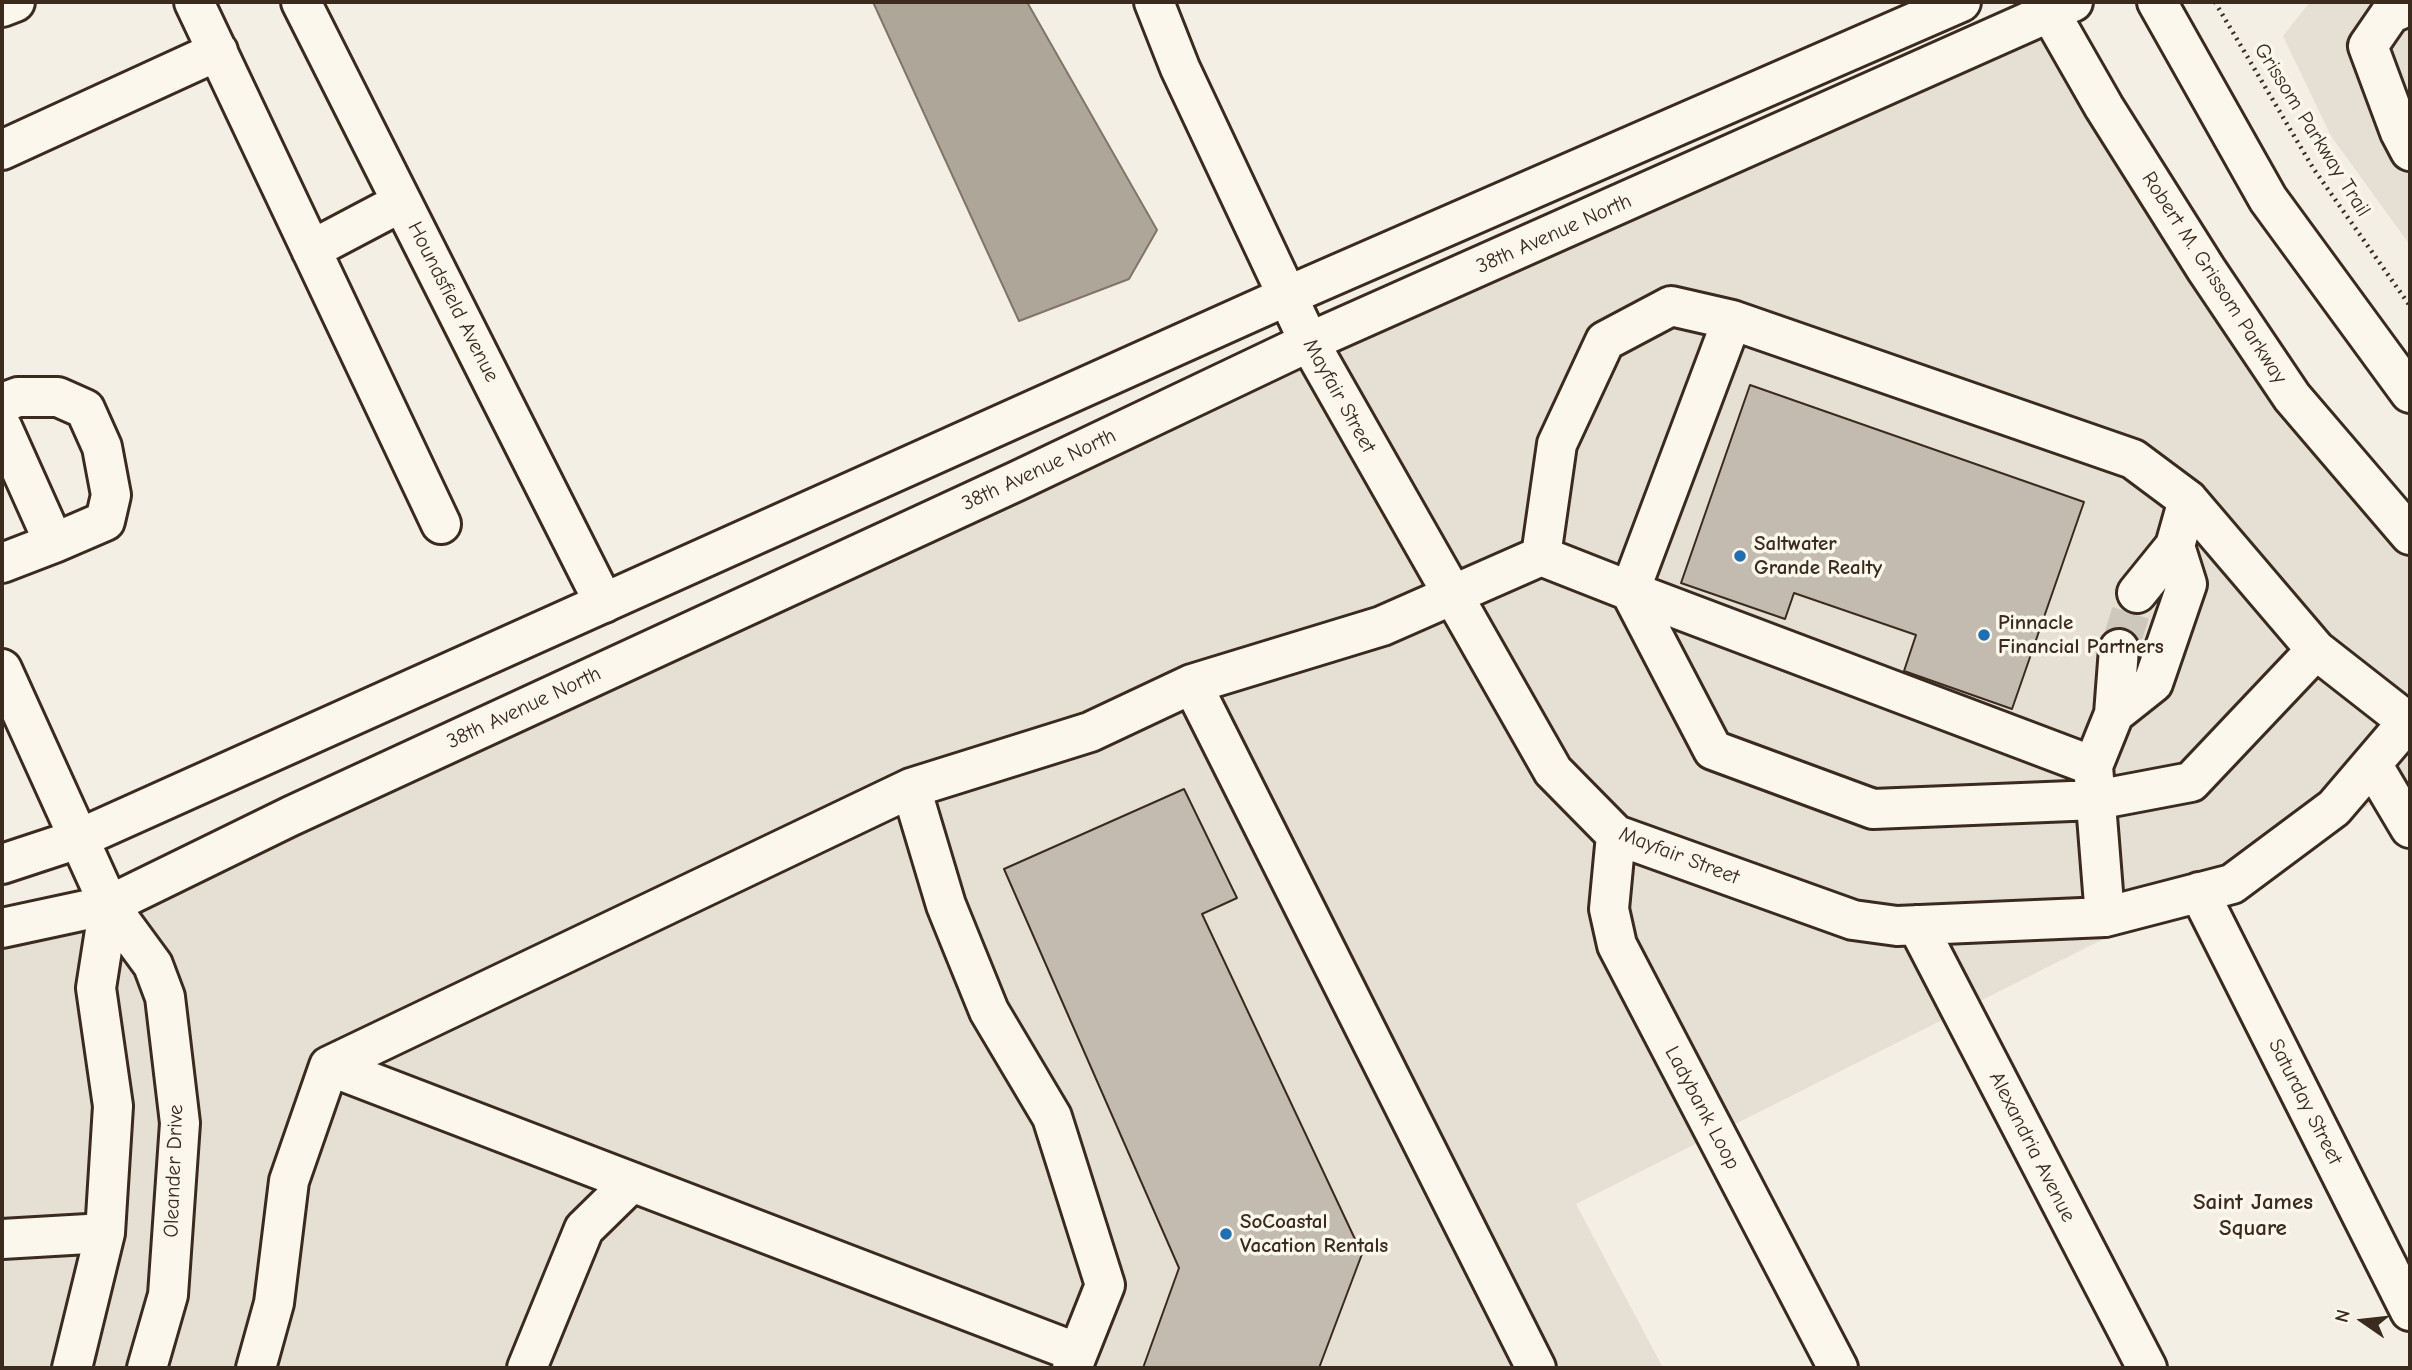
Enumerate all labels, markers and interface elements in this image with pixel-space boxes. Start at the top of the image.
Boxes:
street label: Grissom Parkway Trail [2248,39,2376,221]
street label: Robert M. Grissom Parkway [2136,167,2292,389]
street label: 38th Avenue North [1473,188,1635,280]
street label: Houndsfield Avenue [402,218,504,386]
street label: Mayfair Street [1297,334,1381,458]
street label: 38th Avenue North [958,423,1120,517]
place label: Saltwater Grande Realty [1754,531,1882,581]
marker: Saltwater Grande Realty [1732,548,1748,564]
place label: Pinnacle Financial Partners [1998,610,2164,660]
marker: Pinnacle Financial Partners [1976,627,1992,643]
street label: 38th Avenue North [443,661,605,755]
street label: Mayfair Street [1615,822,1743,890]
street label: Saturday Street [2262,1035,2348,1169]
street label: Ladybank Loop [1659,1042,1745,1174]
street label: Alexandria Avenue [1983,1068,2081,1226]
street label: Oleander Drive [159,1104,189,1238]
district label: Saint James Square [2193,1188,2313,1242]
place label: SoCoastal Vacation Rentals [1240,1209,1388,1259]
marker: SoCoastal Vacation Rentals [1218,1226,1234,1242]
north arrow [2328,1286,2398,1356]
text: N [2330,1307,2355,1325]

